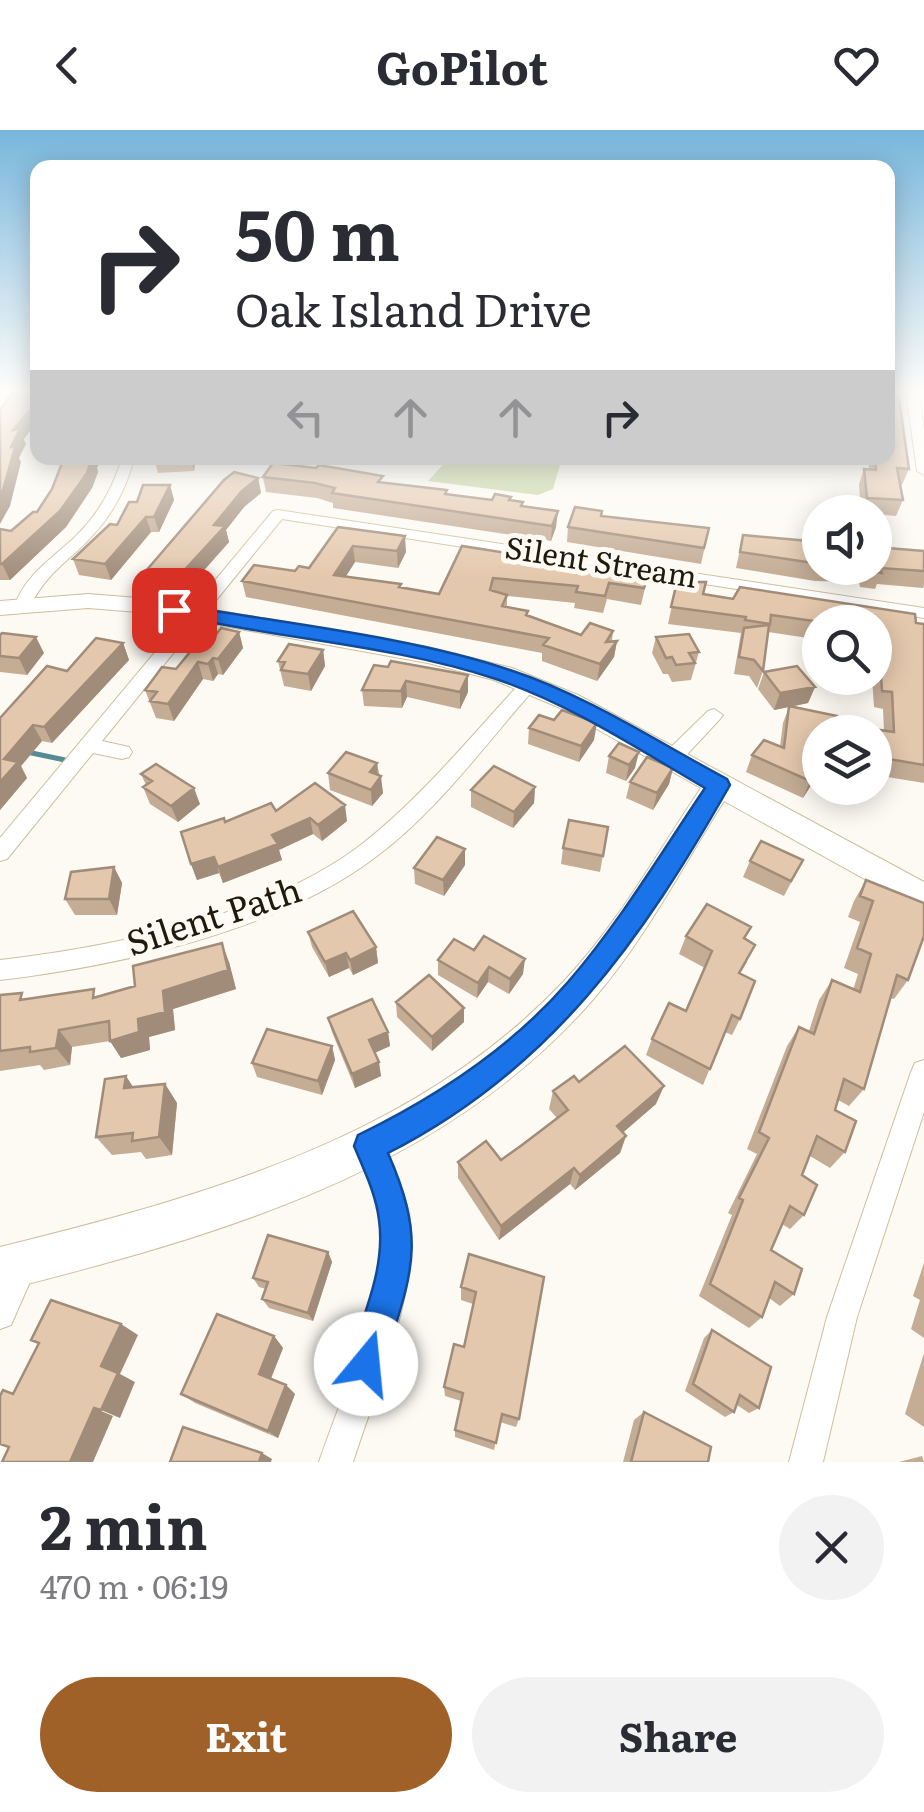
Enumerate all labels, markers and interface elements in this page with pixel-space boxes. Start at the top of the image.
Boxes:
text: GoPilot [376,32,548,99]
icon: back [40,38,95,93]
icon: heart [829,38,884,93]
text: 50 m [235,179,400,283]
icon: right [70,200,200,330]
text: Oak Island Drive [235,274,592,341]
icon: left [278,390,333,445]
icon: ahead [383,390,438,445]
icon: ahead [488,390,543,445]
icon: right [593,390,648,445]
map controls [802,495,892,805]
button: sound [802,495,892,585]
street label: Silent Stream [502,523,701,597]
pin [132,568,217,653]
icon: arrive [147,583,202,638]
button: search [802,605,892,695]
button: layers [802,715,892,805]
street label: Silent Path [119,861,307,967]
position arrow [314,1312,418,1416]
text: 2 min [40,1479,208,1568]
button: close [779,1495,884,1600]
text: 470 m · 06:19 [40,1561,228,1609]
button: Exit [40,1677,452,1792]
button: Share [472,1677,884,1792]

